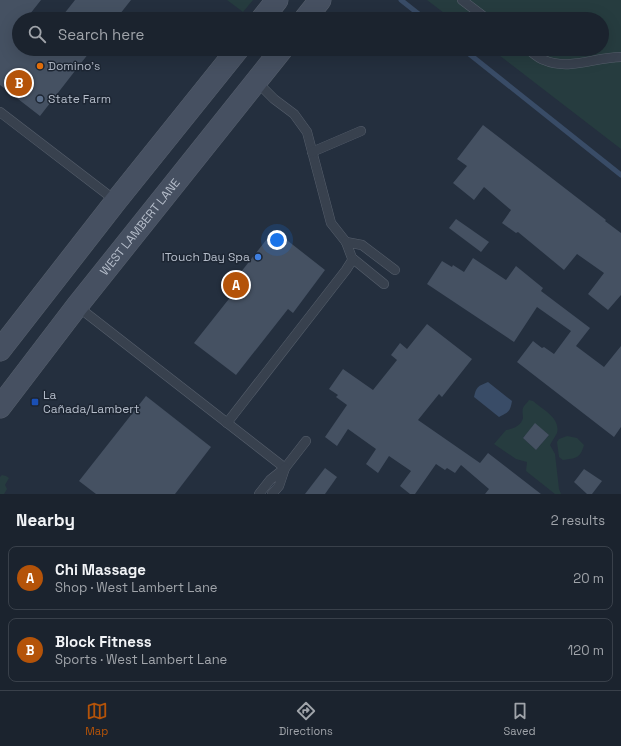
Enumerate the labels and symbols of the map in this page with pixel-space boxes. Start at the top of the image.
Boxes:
place label: Domino's [48,58,100,74]
marker: Domino's [35,61,45,71]
pin: B [6,68,32,98]
place label: State Farm [48,91,111,107]
marker: State Farm [35,94,45,104]
street label: WEST LAMBERT LANE [96,175,184,279]
your location [267,230,287,250]
place label: ITouch Day Spa [162,249,250,265]
marker: ITouch Day Spa [253,252,263,262]
pin: A [223,270,249,300]
place label: La Cañada/Lambert [43,387,139,417]
marker: La Cañada/Lambert [30,397,40,407]

